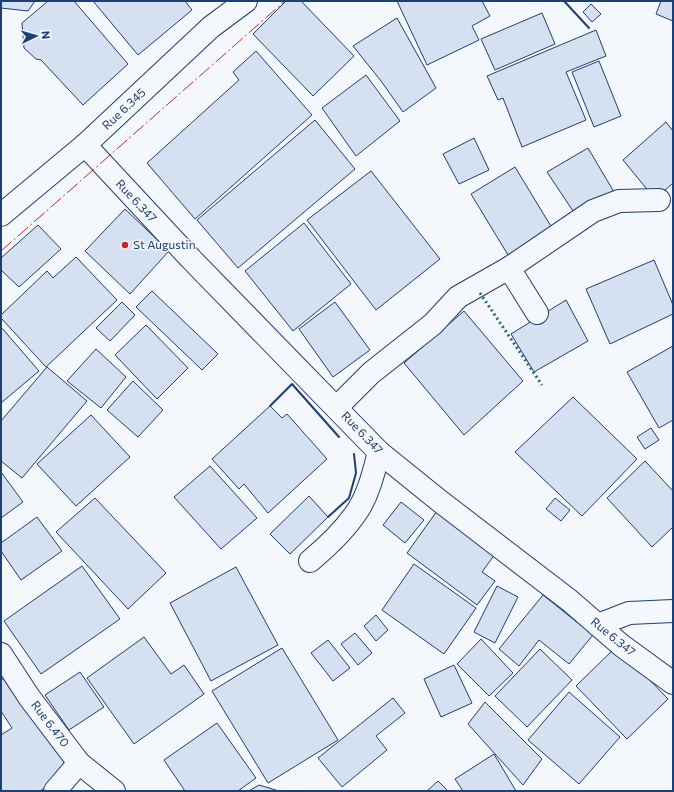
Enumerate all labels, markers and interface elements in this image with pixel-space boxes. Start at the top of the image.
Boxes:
north arrow [16,16,56,56]
text: N [40,30,53,40]
street label: Rue 6.345 [99,85,148,132]
street label: Rue 6.347 [113,176,160,225]
place label: St Augustin [133,237,196,251]
marker: St Augustin [120,240,130,250]
street label: Rue 6.347 [339,408,386,456]
street label: Rue 6.347 [588,614,639,658]
street label: Rue 6.470 [29,698,73,749]

